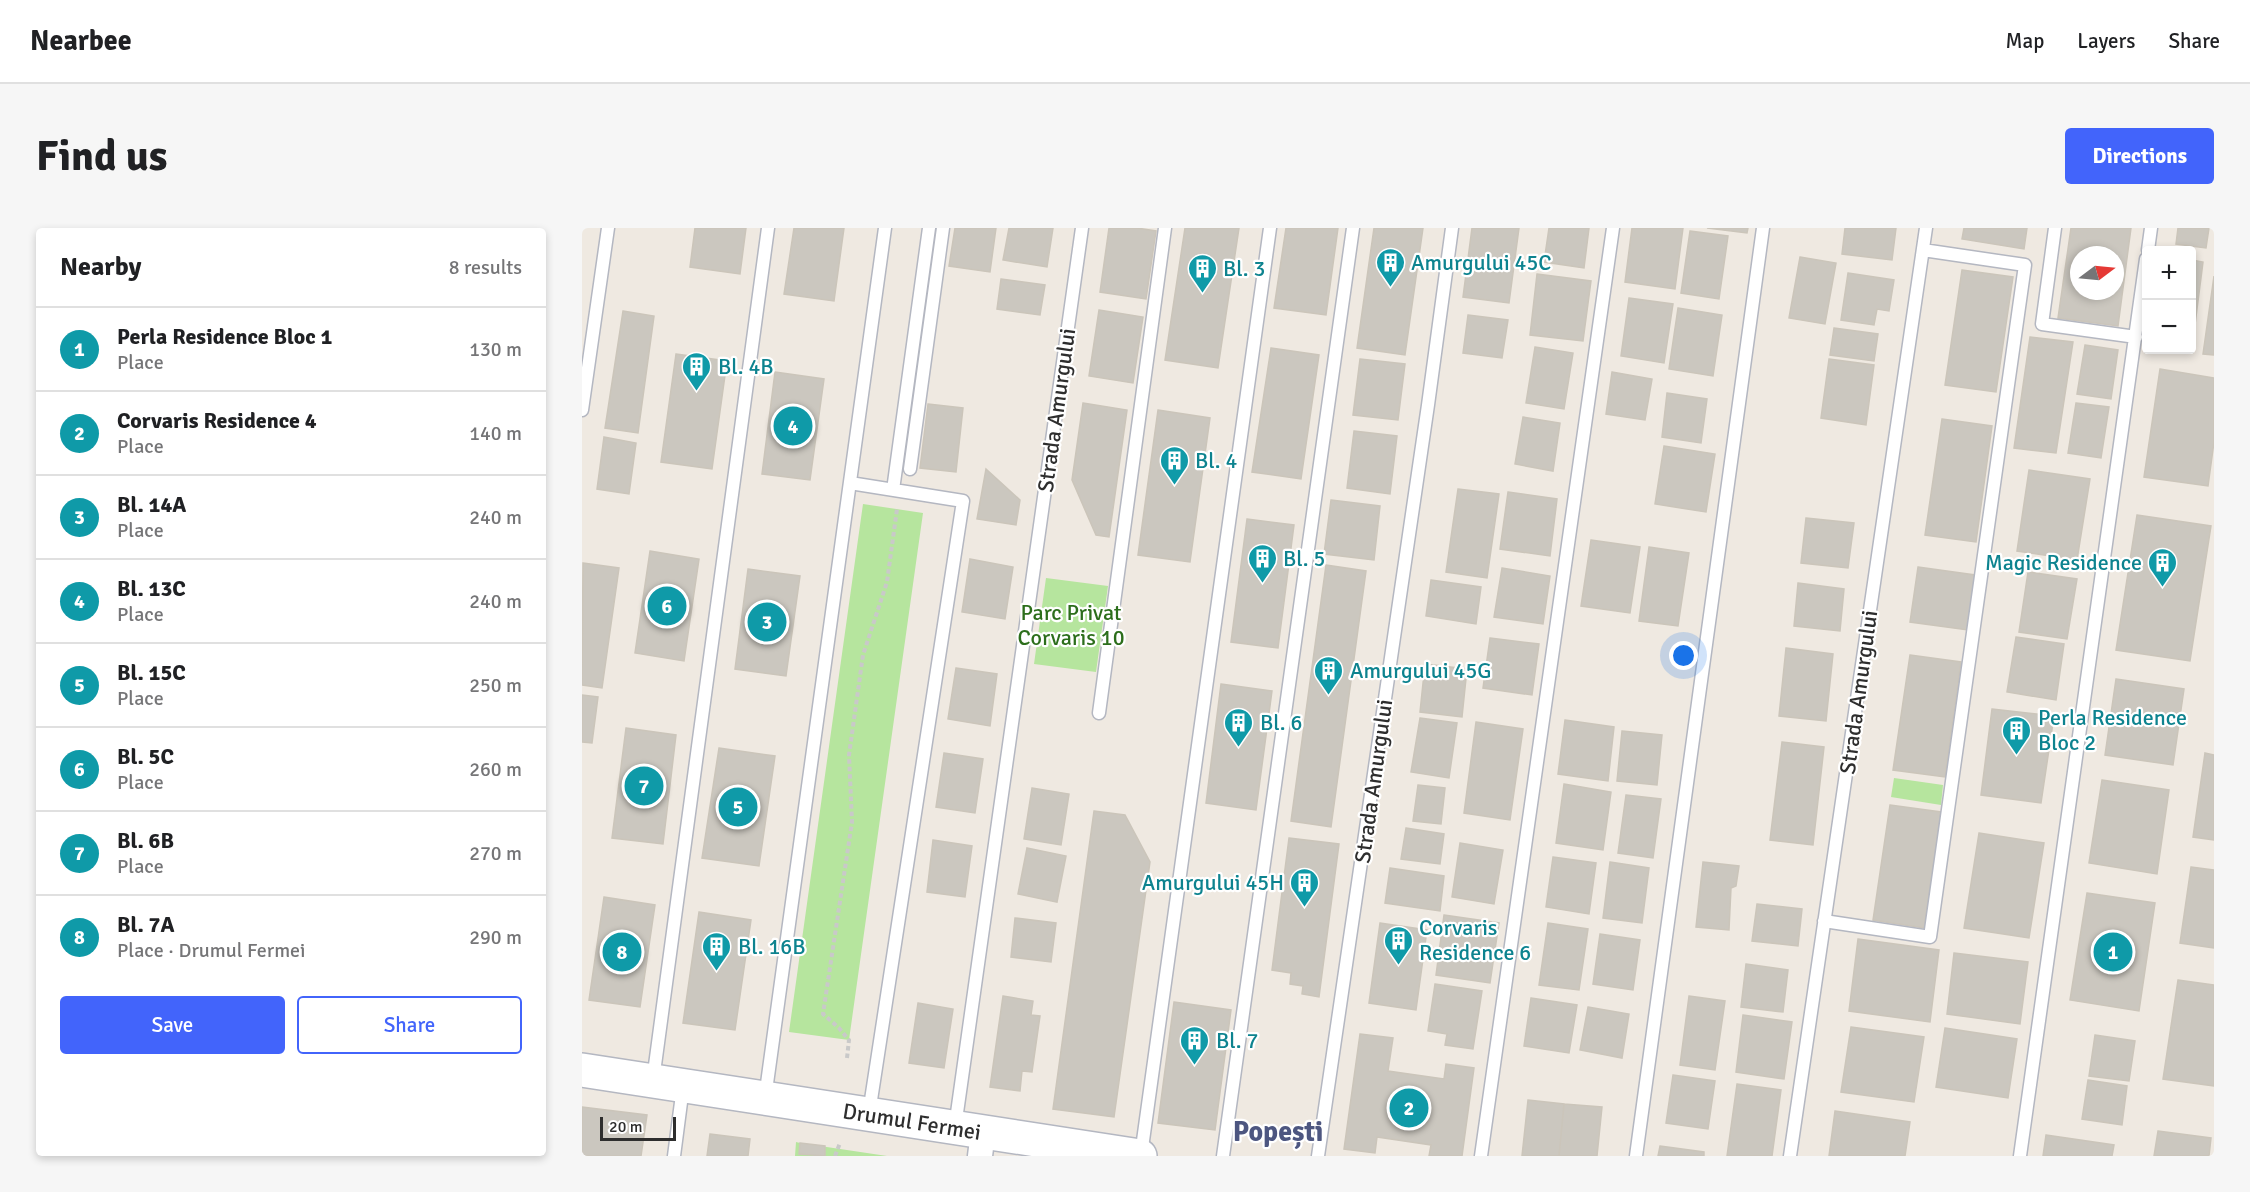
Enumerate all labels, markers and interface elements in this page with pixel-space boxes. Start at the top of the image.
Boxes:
text: Nearbee [30,24,132,58]
text: Map [2006,28,2044,54]
text: Layers [2077,28,2135,54]
text: Share [2168,28,2220,54]
button: Directions [2065,128,2214,184]
text: Find us [36,131,167,182]
building icon: Amurgului 45C [1374,246,1406,288]
north arrow [2070,246,2124,300]
map controls [2142,246,2196,354]
button: + [2142,246,2196,300]
place label: Amurgului 45C [1411,249,1552,276]
text: Nearby [60,251,141,283]
building icon: Bl. 3 [1186,252,1218,294]
text: 8 results [449,255,522,280]
place label: Bl. 3 [1223,255,1265,282]
button: − [2142,300,2196,354]
text: Perla Residence Bloc 1 [117,323,332,350]
street label: Strada Amurgului [1032,326,1081,494]
text: 1 [74,337,85,362]
text: 130 m [469,337,522,362]
text: Place [117,350,164,375]
building icon: Bl. 4B [681,350,713,392]
place label: Bl. 4B [718,353,774,380]
pin: 4 [774,404,812,448]
text: Corvaris Residence 4 [117,407,317,434]
text: 2 [74,421,85,446]
text: 140 m [469,421,522,446]
text: Place [117,434,164,459]
building icon: Bl. 4 [1158,444,1190,486]
place label: Bl. 4 [1195,447,1237,474]
text: Bl. 14A [117,491,186,518]
text: 3 [74,505,85,530]
text: 240 m [469,505,522,530]
text: Place [117,518,164,543]
building icon: Bl. 5 [1246,542,1278,584]
place label: Bl. 5 [1283,545,1325,572]
building icon: Magic Residence [2147,546,2179,588]
place label: Magic Residence [1985,549,2142,576]
text: Bl. 13C [117,575,186,602]
pin: 6 [648,584,686,628]
text: 4 [74,589,85,614]
text: 240 m [469,589,522,614]
park label: Parc Privat Corvaris 10 [1017,599,1125,651]
pin: 3 [748,600,786,644]
text: Place [117,602,164,627]
street label: Strada Amurgului [1834,608,1883,776]
your location [1669,641,1698,670]
building icon: Amurgului 45G [1313,654,1345,696]
place label: Amurgului 45G [1350,657,1491,684]
text: Bl. 15C [117,659,186,686]
text: 5 [74,673,85,698]
text: 250 m [469,673,522,698]
text: Place [117,686,164,711]
street label: Strada Amurgului [1349,697,1398,865]
place label: Perla Residence Bloc 2 [2038,704,2187,756]
building icon: Bl. 6 [1223,706,1255,748]
place label: Bl. 6 [1260,709,1302,736]
building icon: Perla Residence Bloc 2 [2001,714,2033,756]
text: Bl. 5C [117,743,174,770]
text: 6 [74,757,85,782]
text: 260 m [469,757,522,782]
pin: 7 [624,764,664,808]
text: Place [117,770,164,795]
pin: 5 [718,784,758,830]
text: Bl. 6B [117,827,174,854]
text: 7 [74,841,85,866]
text: 270 m [469,841,522,866]
text: Place [117,854,164,879]
building icon: Amurgului 45H [1289,866,1321,908]
place label: Amurgului 45H [1142,869,1284,896]
text: Bl. 7A [117,911,174,938]
place label: Corvaris Residence 6 [1419,914,1531,966]
building icon: Corvaris Residence 6 [1382,924,1414,966]
text: 8 [74,925,85,950]
text: 290 m [469,925,522,950]
pin: 8 [602,930,642,974]
building icon: Bl. 16B [701,930,733,972]
pin: 1 [2094,930,2132,974]
place label: Bl. 16B [738,933,805,960]
text: Place · Drumul Fermei [117,938,306,963]
button: Save [60,996,285,1054]
button: Share [297,996,522,1054]
building icon: Bl. 7 [1179,1024,1211,1066]
place label: Bl. 7 [1216,1027,1258,1054]
pin: 2 [1390,1086,1428,1130]
street label: Drumul Fermei [841,1097,983,1146]
scale bar [600,1114,676,1142]
district label: Popești [1233,1115,1323,1150]
text: 20 m [609,1117,643,1137]

